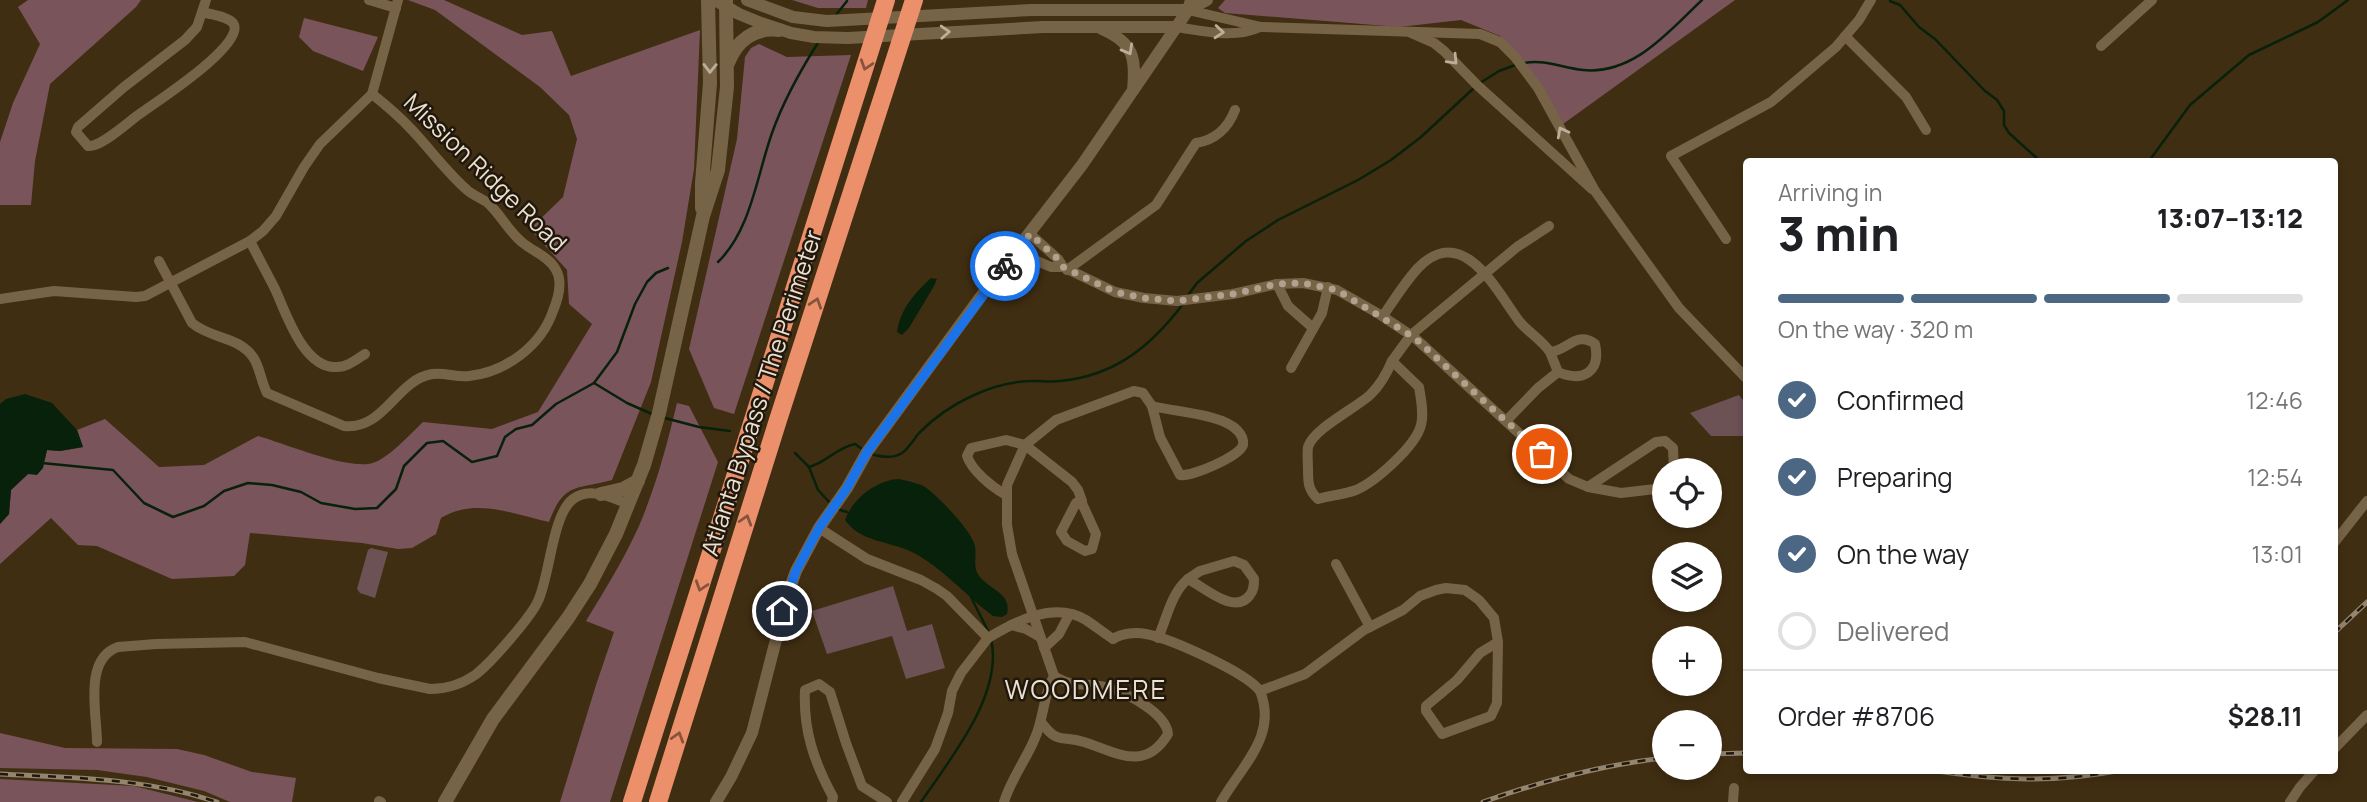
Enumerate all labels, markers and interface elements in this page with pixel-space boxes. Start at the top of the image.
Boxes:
one-way arrow [1214,24,1225,39]
one-way arrow [940,25,951,40]
one-way arrow [1119,43,1133,56]
one-way arrow [1445,52,1457,65]
one-way arrow [859,59,874,71]
one-way arrow [702,63,718,74]
street label: Mission Ridge Road [397,85,575,258]
one-way arrow [1556,127,1570,139]
text: Arriving in [1778,176,1883,208]
text: 13:07–13:12 [2157,200,2303,236]
text: 3 min [1778,202,1899,265]
street label: Atlanta Bypass / The Perimeter [692,225,829,560]
courier [970,231,1040,301]
icon: bike [986,247,1024,285]
one-way arrow [808,297,822,310]
text: On the way · 320 m [1778,313,1973,345]
icon: check [1778,381,1816,419]
text: Confirmed [1837,382,1964,418]
text: 12:46 [2246,384,2303,416]
pin [1512,424,1572,484]
icon: bag [1523,435,1561,473]
map controls [1652,458,1722,780]
button: locate [1652,458,1722,528]
icon: check [1778,458,1816,496]
text: Preparing [1837,459,1953,495]
text: 12:54 [2247,461,2303,493]
one-way arrow [738,514,753,526]
icon: check [1778,535,1816,573]
text: On the way [1837,536,1969,572]
text: 13:01 [2251,538,2303,570]
button: layers [1652,542,1722,612]
one-way arrow [695,579,709,591]
pin [752,581,812,641]
icon: home [763,592,801,630]
text: Delivered [1837,613,1949,649]
button: + [1652,626,1722,696]
district label: WOODMERE [1005,671,1167,707]
text: Order #8706 [1778,698,1935,734]
text: $28.11 [2228,698,2303,734]
button: − [1652,710,1722,780]
one-way arrow [670,731,685,743]

